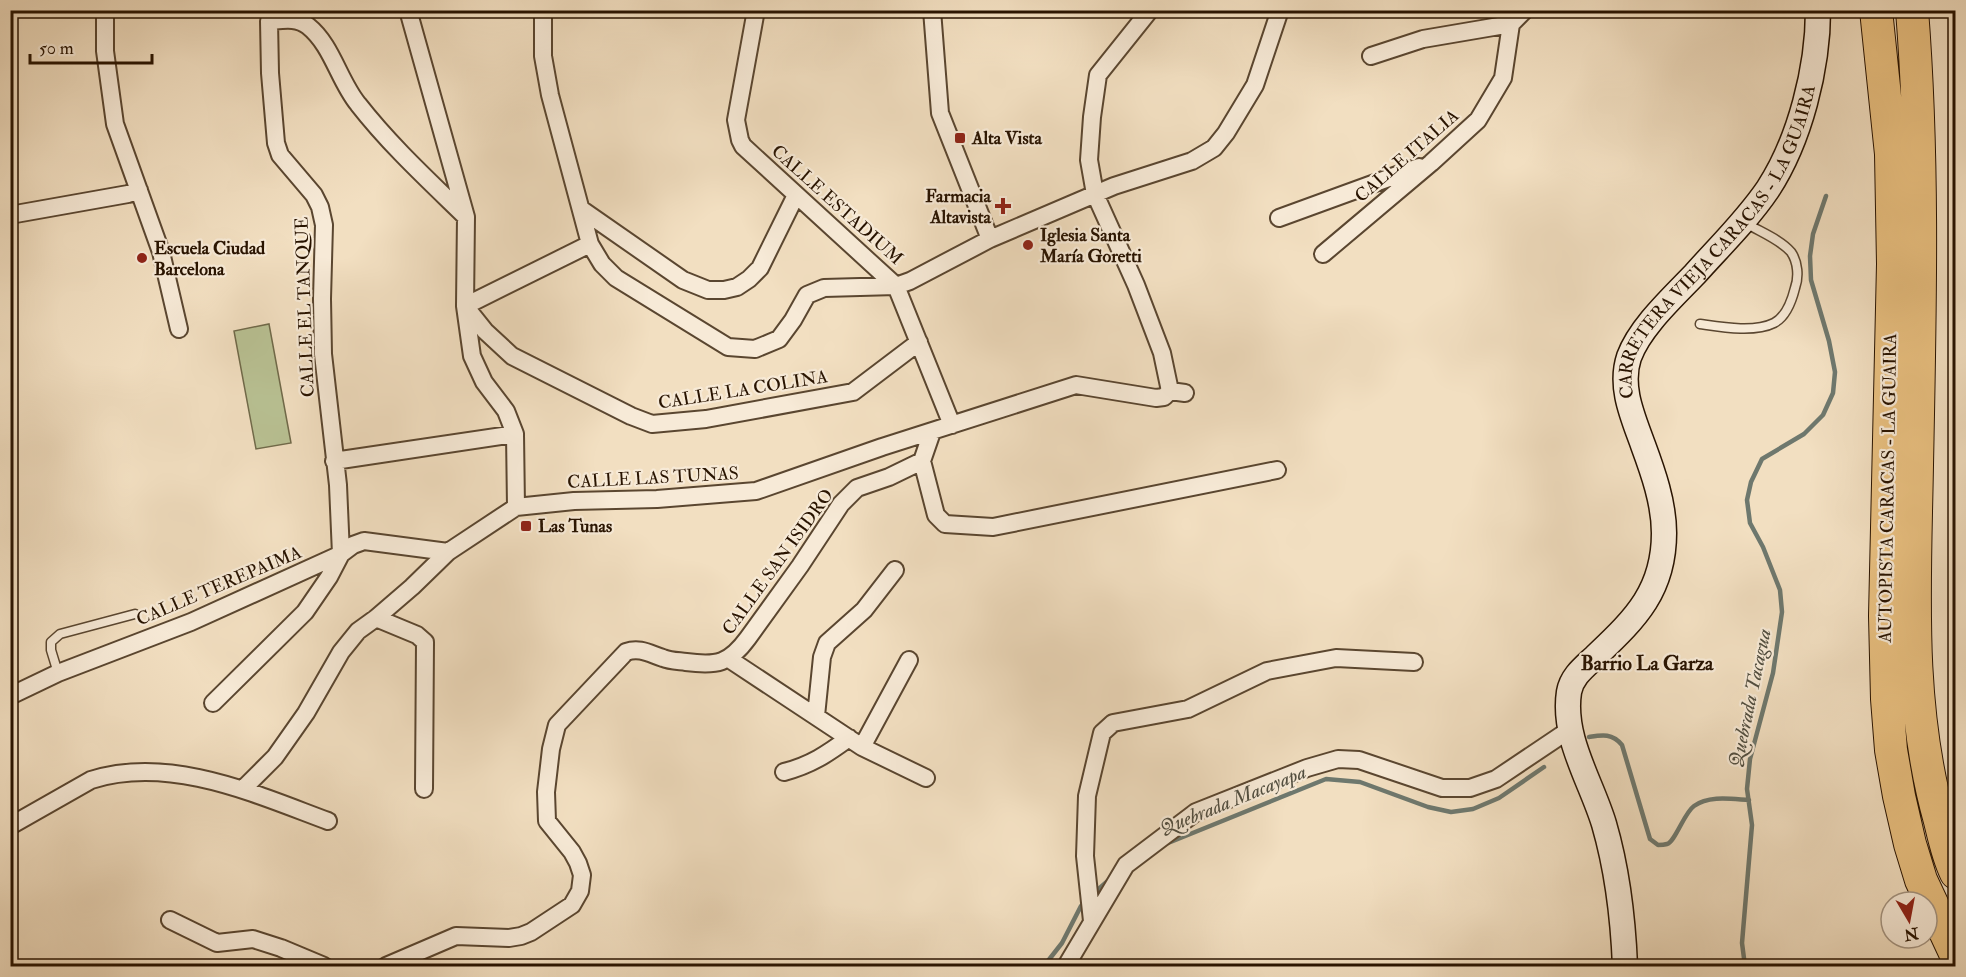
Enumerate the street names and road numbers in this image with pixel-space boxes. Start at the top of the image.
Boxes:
street label: CARRETERA VIEJA CARACAS - LA GUAIRA [1614,82,1821,400]
street label: CALLE ITALIA [1350,104,1464,208]
street label: CALLE ESTADIUM [767,140,907,270]
street label: CALLE EL TANQUE [290,216,320,398]
street label: AUTOPISTA CARACAS - LA GUAIRA [1874,332,1902,644]
street label: CALLE LA COLINA [657,365,830,415]
street label: CALLE LAS TUNAS [567,462,739,494]
street label: CALLE SAN ISIDRO [717,484,839,640]
street label: CALLE TEREPAIMA [133,541,306,631]

